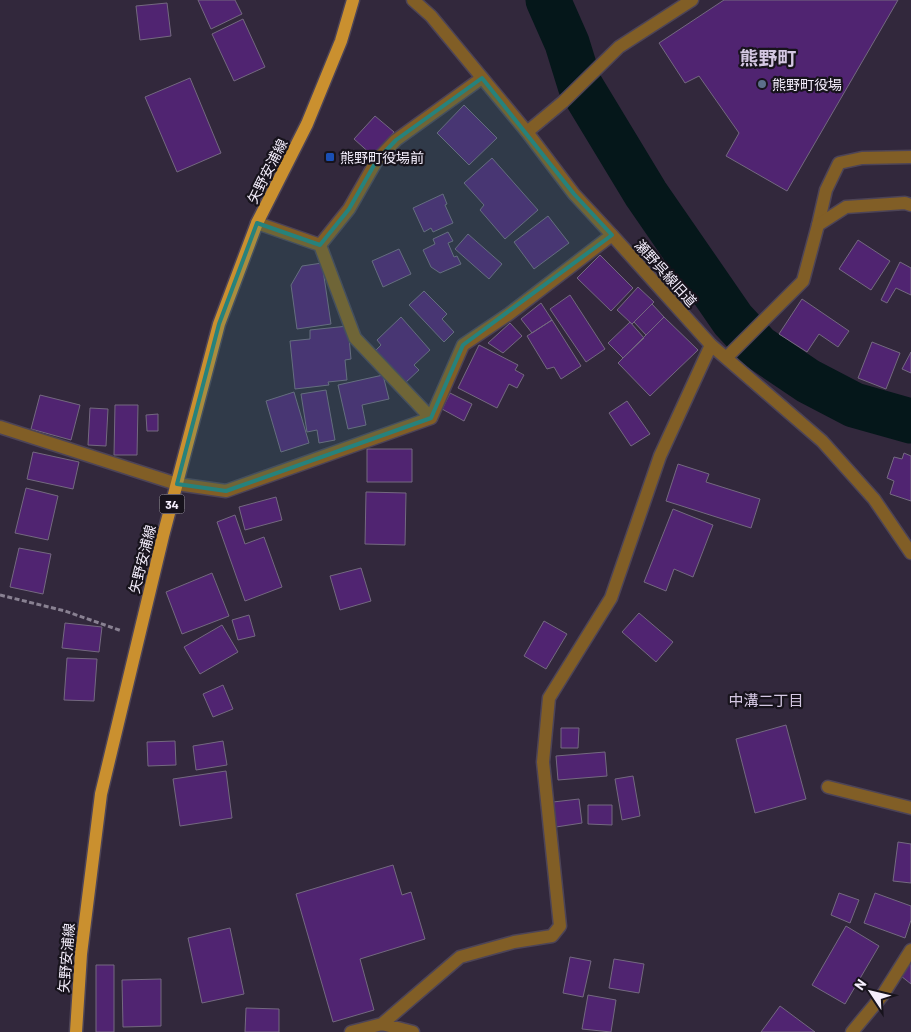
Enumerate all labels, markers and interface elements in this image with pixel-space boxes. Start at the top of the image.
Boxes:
district label: 熊野町 [739,46,797,69]
place label: 熊野町役場 [772,76,842,93]
marker: 熊野町役場 [756,78,768,90]
street label: 矢野安浦線 [244,136,290,206]
place label: 熊野町役場前 [340,149,424,166]
marker: 熊野町役場前 [324,151,336,163]
street label: 瀬野呉線旧道 [632,236,700,310]
road number: 34 [160,494,184,514]
street label: 矢野安浦線 [125,523,159,595]
district label: 中溝二丁目 [728,691,804,709]
street label: 矢野安浦線 [54,922,78,994]
north arrow [846,967,896,1017]
text: N [850,976,870,993]

